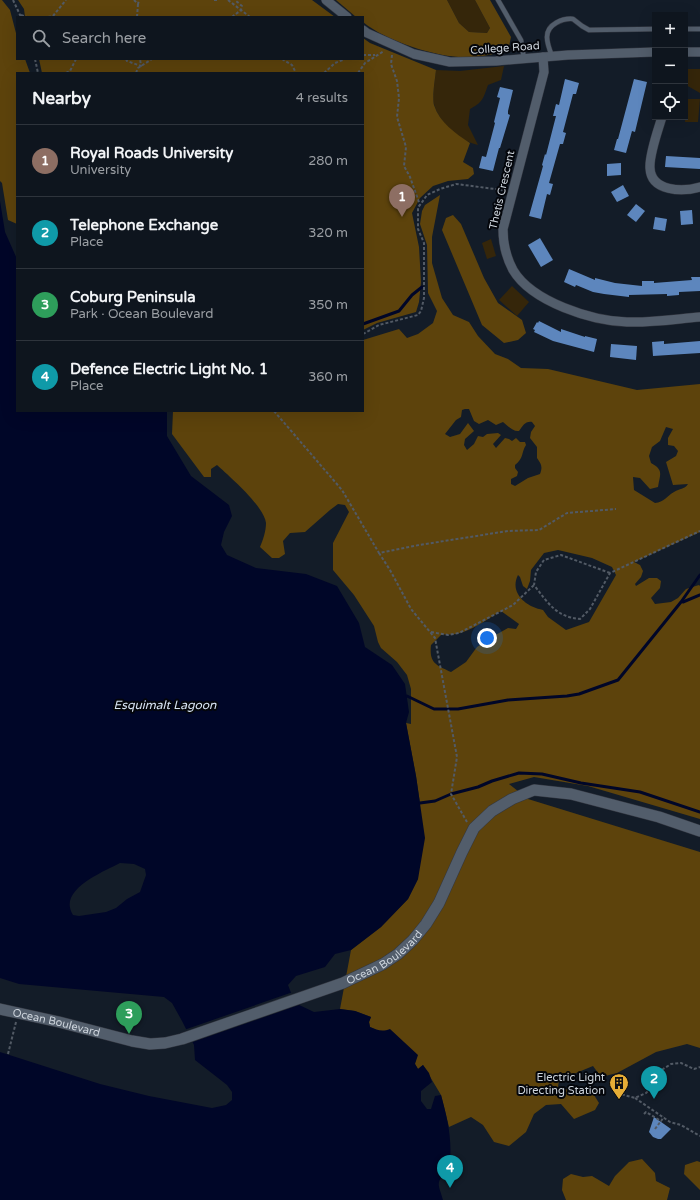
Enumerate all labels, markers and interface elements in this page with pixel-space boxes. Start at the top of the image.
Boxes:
map controls [652,12,688,120]
button: + [652,12,688,48]
search box [16,16,364,60]
icon: search [30,27,52,49]
text: Search here [62,29,146,47]
street label: College Road [470,39,540,57]
button: − [652,48,688,84]
button: locate [652,84,688,120]
text: Nearby [32,88,91,109]
text: 4 results [296,90,348,106]
text: Royal Roads University [70,144,233,162]
street label: Thetis Crescent [487,149,517,231]
text: 1 [41,153,49,169]
text: 280 m [308,153,348,169]
text: University [70,162,131,178]
pin: 1 [389,184,415,217]
text: Telephone Exchange [70,216,218,234]
text: 2 [41,225,49,241]
text: 320 m [308,225,348,241]
text: Place [70,234,103,250]
text: Coburg Peninsula [70,288,196,306]
text: 3 [41,297,49,313]
text: 350 m [308,297,348,313]
text: Park · Ocean Boulevard [70,306,213,322]
text: Defence Electric Light No. 1 [70,360,268,378]
text: 4 [41,369,49,385]
text: 360 m [308,369,348,385]
text: Place [70,378,103,394]
your location [477,628,497,648]
water label: Esquimalt Lagoon [114,698,217,712]
street label: Ocean Boulevard [344,927,425,987]
pin: 3 [116,1001,142,1034]
street label: Ocean Boulevard [12,1006,102,1039]
pin: 2 [641,1066,667,1099]
place label: Electric Light Directing Station [517,1071,605,1097]
building icon: Electric Light Directing Station [608,1072,630,1100]
pin: 4 [437,1155,463,1188]

